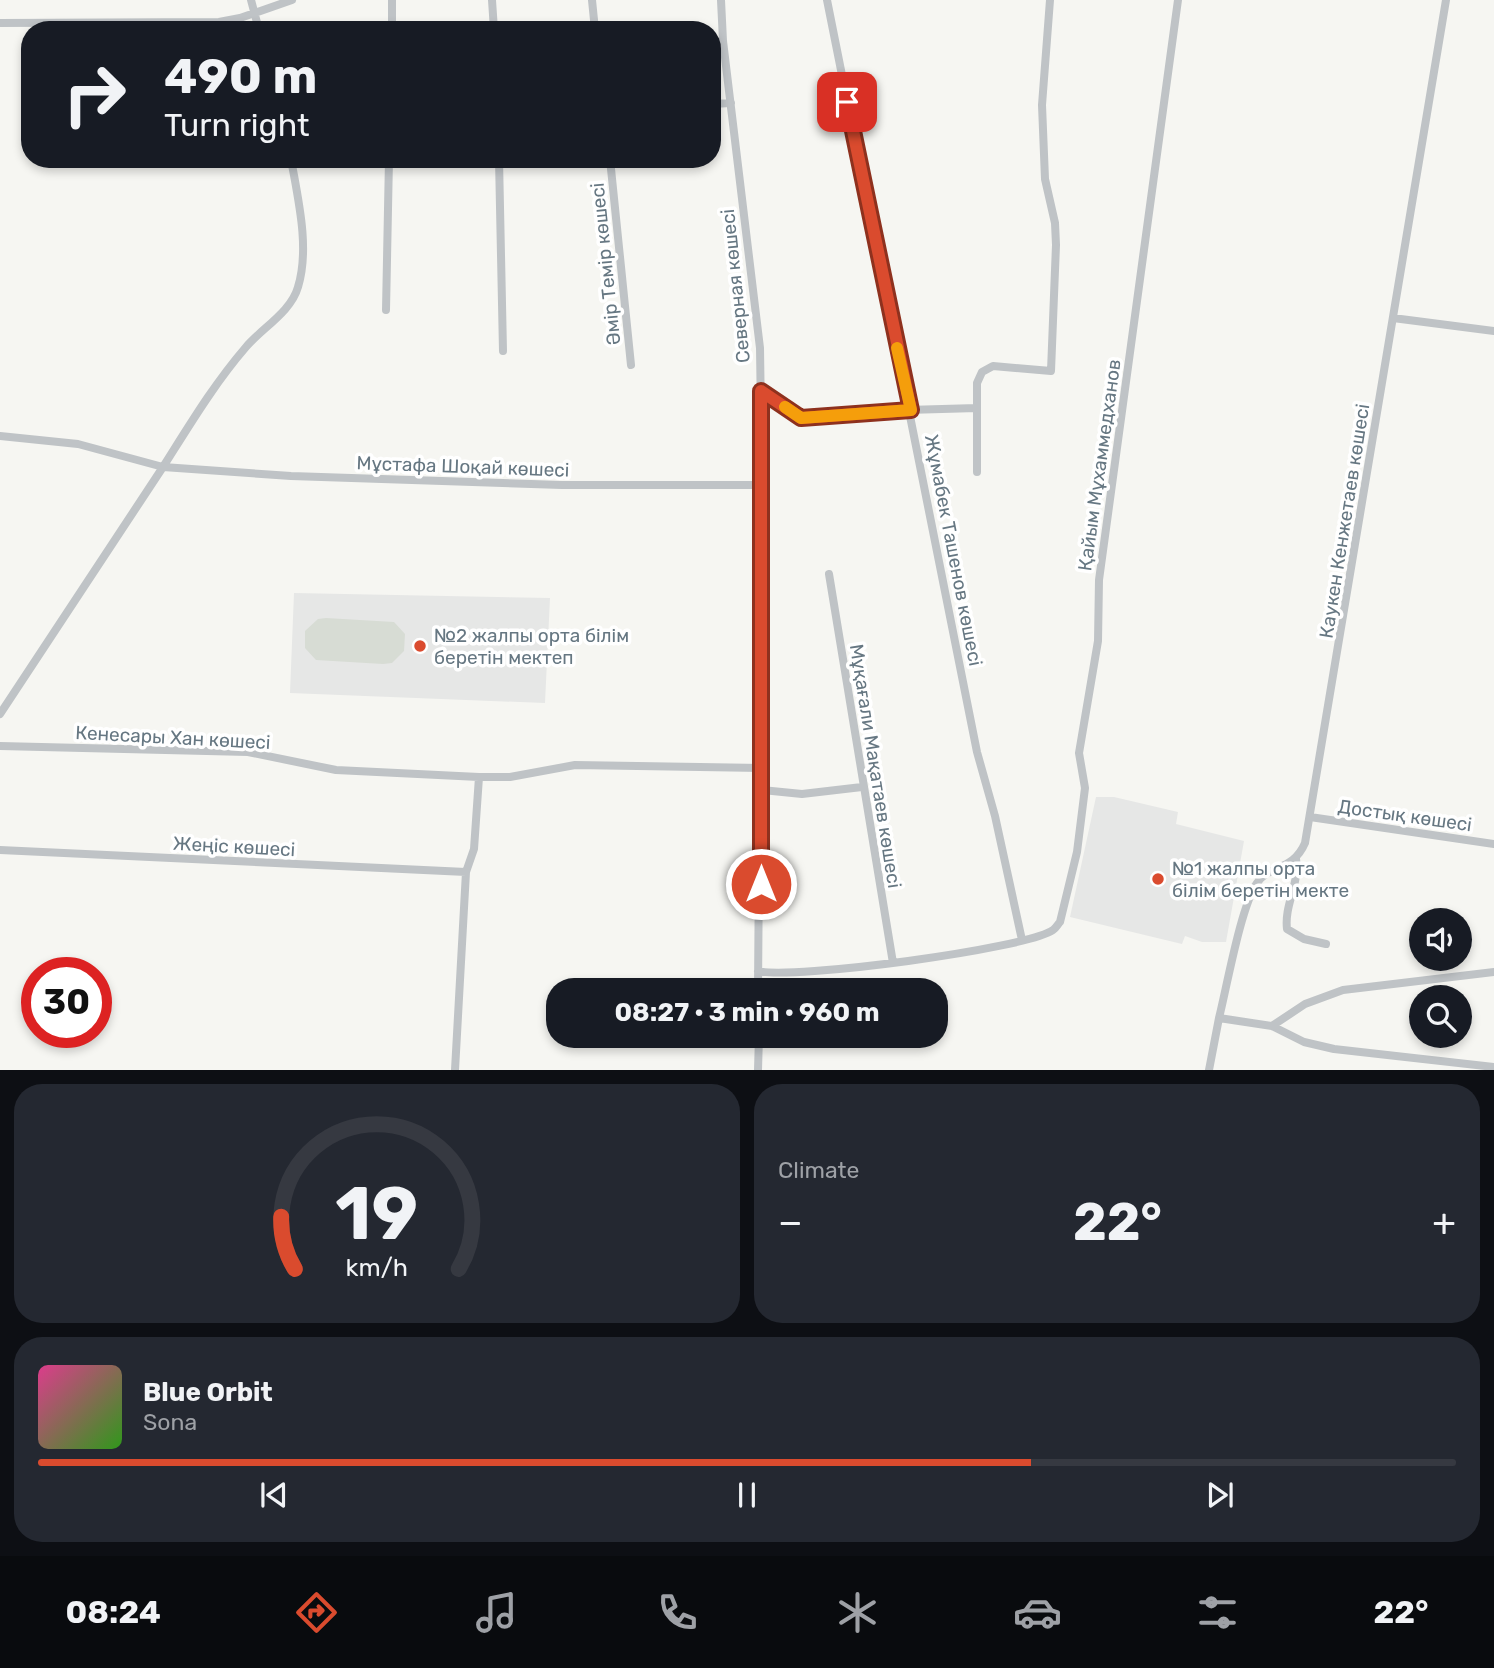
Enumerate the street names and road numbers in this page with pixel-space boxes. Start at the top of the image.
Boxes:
street label: Әмір Темір көшесі [586,182,625,346]
street label: Северная көшесі [716,208,755,364]
street label: Қайым Мұхаммедханов [1073,358,1126,572]
street label: Каукен Кенжетаев көшесі [1315,402,1374,640]
street label: Жұмабек Ташенов көшесі [920,432,987,668]
street label: Мұстафа Шоқай көшесі [356,451,570,482]
street label: Мұқағали Мақатаев көшесі [845,642,906,890]
street label: Кенесары Хан көшесі [75,721,271,754]
street label: Достық көшесі [1336,795,1473,836]
street label: Жеңіс көшесі [172,832,296,861]

